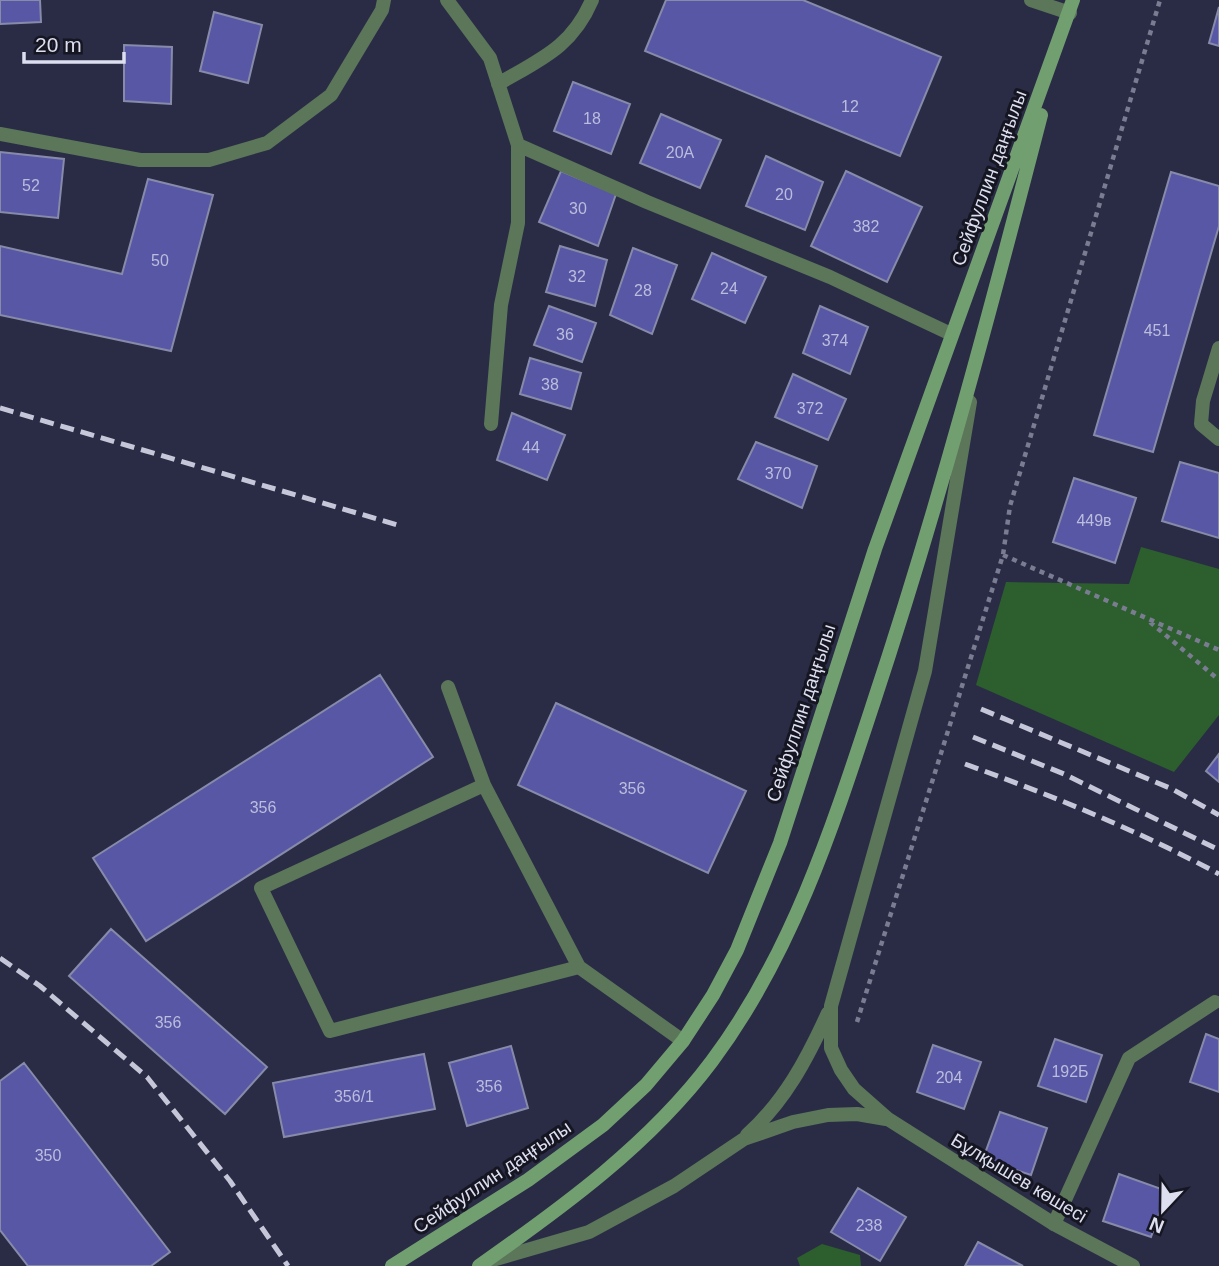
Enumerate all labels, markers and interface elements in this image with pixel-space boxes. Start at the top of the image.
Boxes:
scale bar [24,21,124,65]
text: 20 m [35,33,82,56]
street label: Сейфуллин даңғылы [947,87,1031,269]
house number: 12 [841,98,859,115]
house number: 18 [583,110,601,127]
house number: 20А [666,144,695,161]
house number: 52 [22,177,40,194]
house number: 20 [775,186,793,203]
house number: 30 [569,200,587,217]
house number: 382 [853,218,879,235]
house number: 50 [151,252,169,269]
house number: 32 [568,268,586,285]
house number: 24 [720,280,738,297]
house number: 28 [634,282,652,299]
house number: 451 [1144,322,1170,339]
house number: 36 [556,326,574,343]
house number: 374 [822,332,848,349]
house number: 38 [541,376,559,393]
house number: 372 [797,400,823,417]
house number: 44 [522,439,540,456]
house number: 370 [765,465,791,482]
house number: 449в [1076,512,1112,529]
street label: Сейфуллин даңғылы [762,622,840,804]
house number: 356 [619,780,645,797]
house number: 356 [250,799,276,816]
house number: 356 [155,1014,181,1031]
house number: 192Б [1051,1063,1089,1080]
house number: 204 [936,1069,962,1086]
house number: 356 [476,1078,502,1095]
house number: 356/1 [334,1088,374,1105]
street label: Сейфуллин даңғылы [409,1116,575,1238]
street label: Бұлқышев көшесі [947,1129,1091,1227]
house number: 350 [35,1147,61,1164]
north arrow [1128,1175,1198,1245]
text: N [1147,1213,1167,1238]
house number: 238 [856,1217,882,1234]

